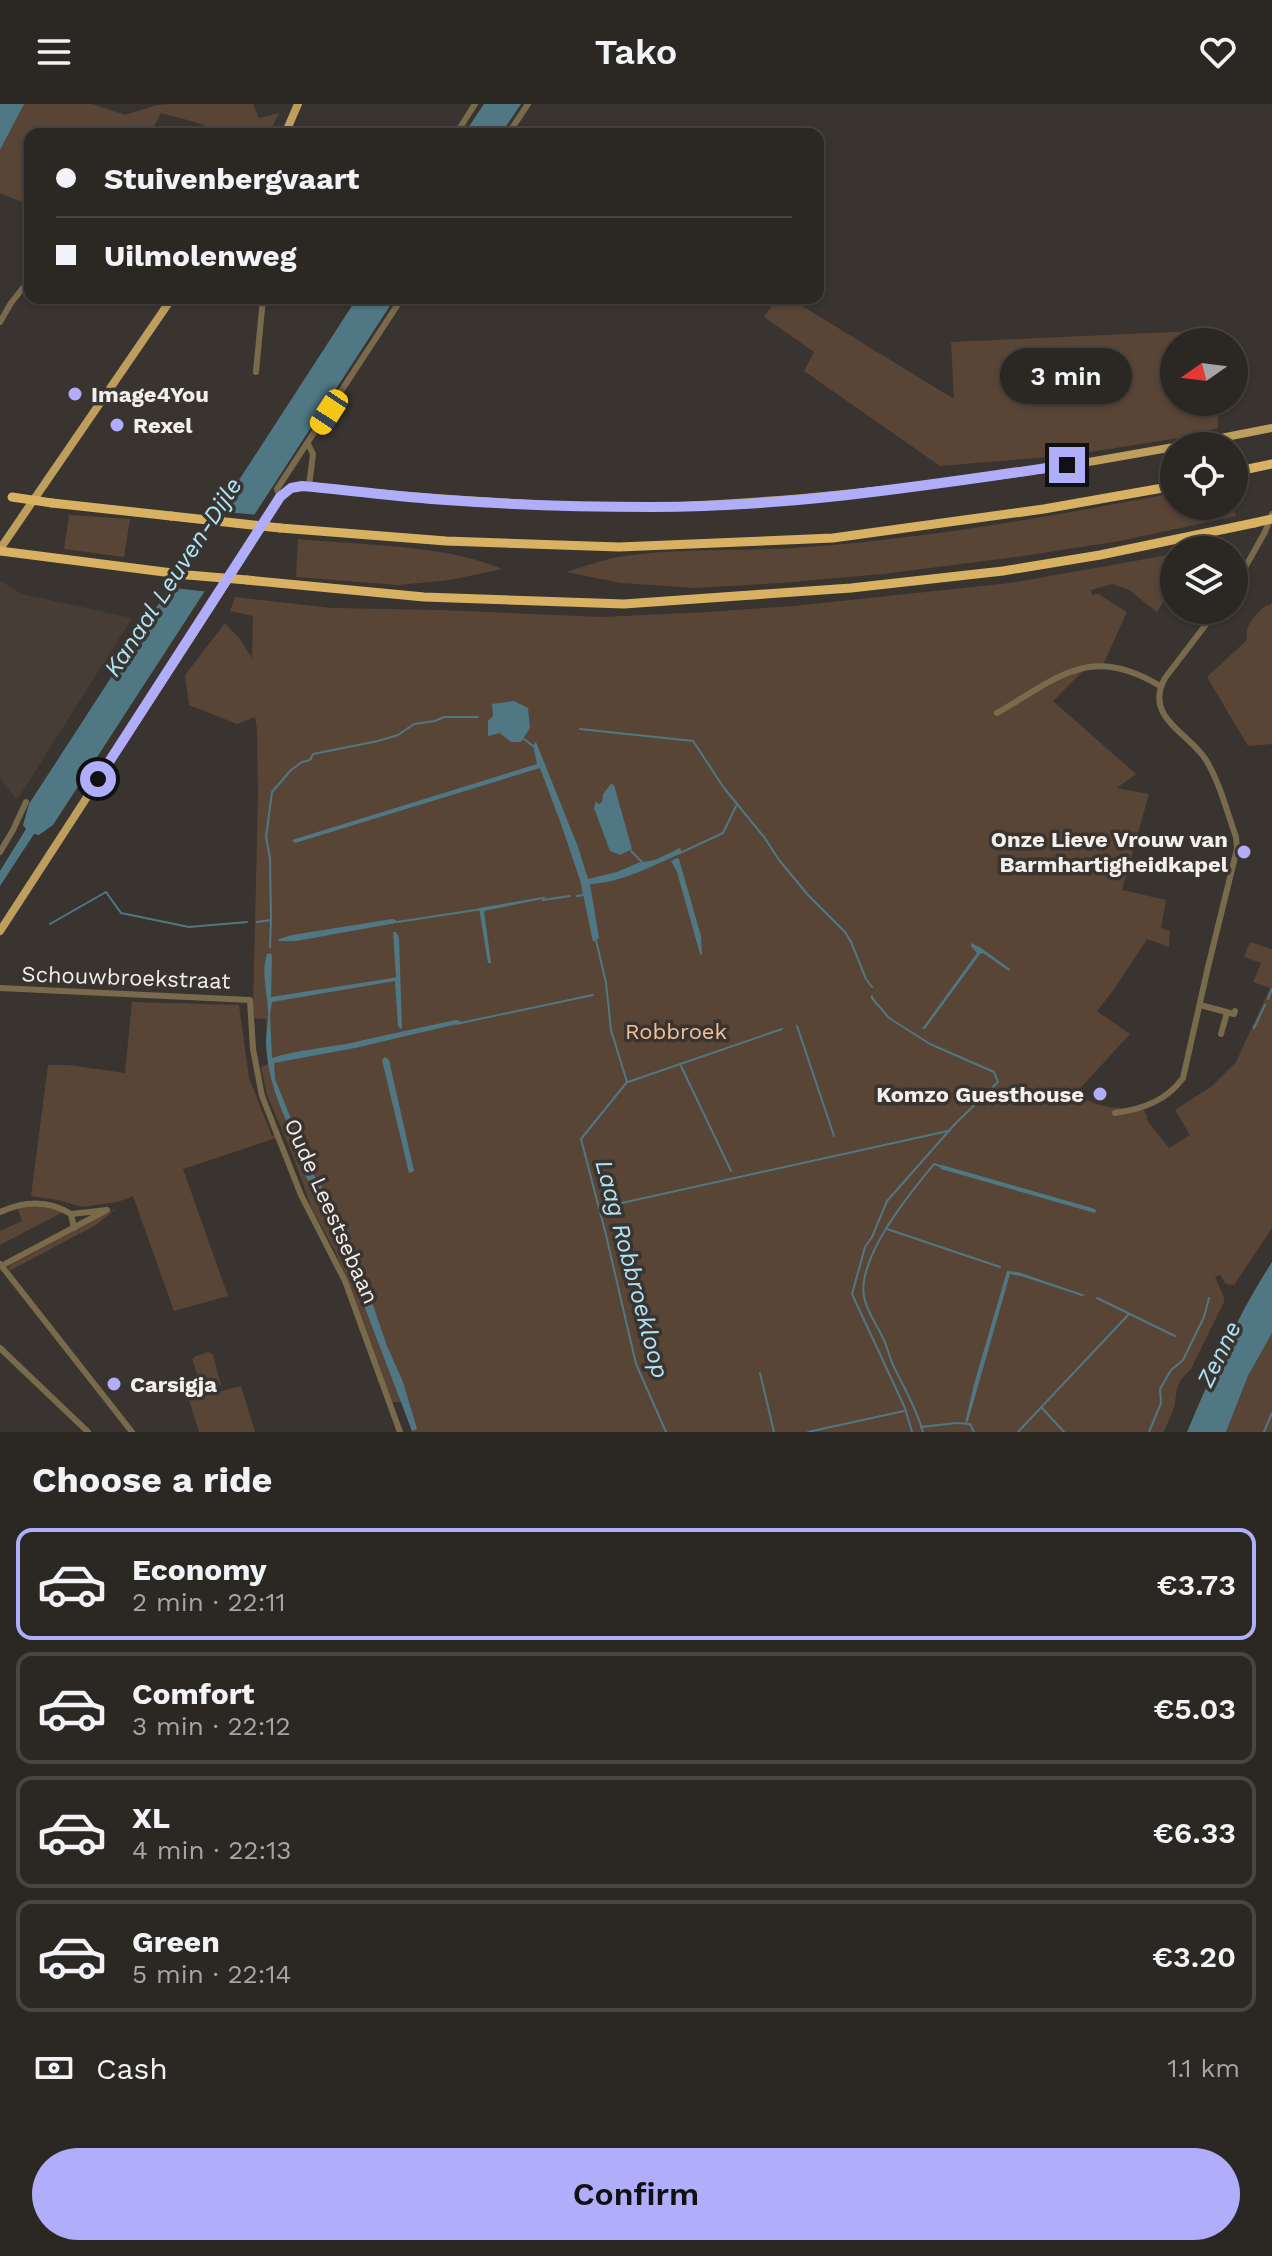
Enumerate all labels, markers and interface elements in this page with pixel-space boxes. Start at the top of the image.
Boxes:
icon: menu [32,30,76,74]
icon: heart [1196,30,1240,74]
text: Tako [595,31,677,73]
text: Stuivenbergvaart [104,161,359,196]
text: Uilmolenweg [104,238,296,273]
north arrow [1160,328,1248,416]
map controls [1160,328,1248,624]
callout: 3 min [1001,349,1133,405]
text: 3 min [1030,361,1102,391]
place label: Image4You [91,382,209,407]
marker: Image4You [66,385,84,403]
car [306,385,352,439]
place label: Rexel [133,413,193,438]
marker: Rexel [108,416,126,434]
button: locate [1160,432,1248,520]
route end [1049,447,1085,483]
water label: Kanaal Leuven-Dijle [98,472,248,682]
button: layers [1160,536,1248,624]
route start [80,761,116,797]
place label: Onze Lieve Vrouw van Barmhartigheidkapel [991,827,1229,877]
marker: Onze Lieve Vrouw van Barmhartigheidkapel [1235,843,1253,861]
street label: Schouwbroekstraat [21,961,231,994]
park label: Robbroek [625,1019,727,1044]
place label: Komzo Guesthouse [876,1082,1084,1107]
marker: Komzo Guesthouse [1091,1085,1109,1103]
street label: Oude Leestsebaan [280,1115,384,1307]
water label: Laag Robbroekloop [589,1157,675,1381]
water label: Zenne [1191,1317,1247,1392]
place label: Carsigja [130,1372,217,1397]
marker: Carsigja [105,1375,123,1393]
text: Choose a ride [32,1459,272,1501]
icon: car [36,1548,108,1620]
text: Economy [132,1552,267,1587]
text: €3.73 [1157,1567,1236,1602]
text: 2 min · 22:11 [132,1587,286,1617]
icon: car [36,1672,108,1744]
text: Comfort [132,1676,254,1711]
text: €5.03 [1153,1691,1236,1726]
text: 3 min · 22:12 [132,1711,291,1741]
icon: car [36,1796,108,1868]
text: XL [132,1800,170,1835]
text: €6.33 [1153,1815,1236,1850]
text: 4 min · 22:13 [132,1835,291,1865]
icon: car [36,1920,108,1992]
text: Green [132,1924,220,1959]
text: €3.20 [1152,1939,1236,1974]
text: 5 min · 22:14 [132,1959,291,1989]
icon: cash [32,2046,76,2090]
text: Cash [96,2051,168,2086]
text: 1.1 km [1167,2053,1240,2083]
button: Confirm [32,2148,1240,2240]

